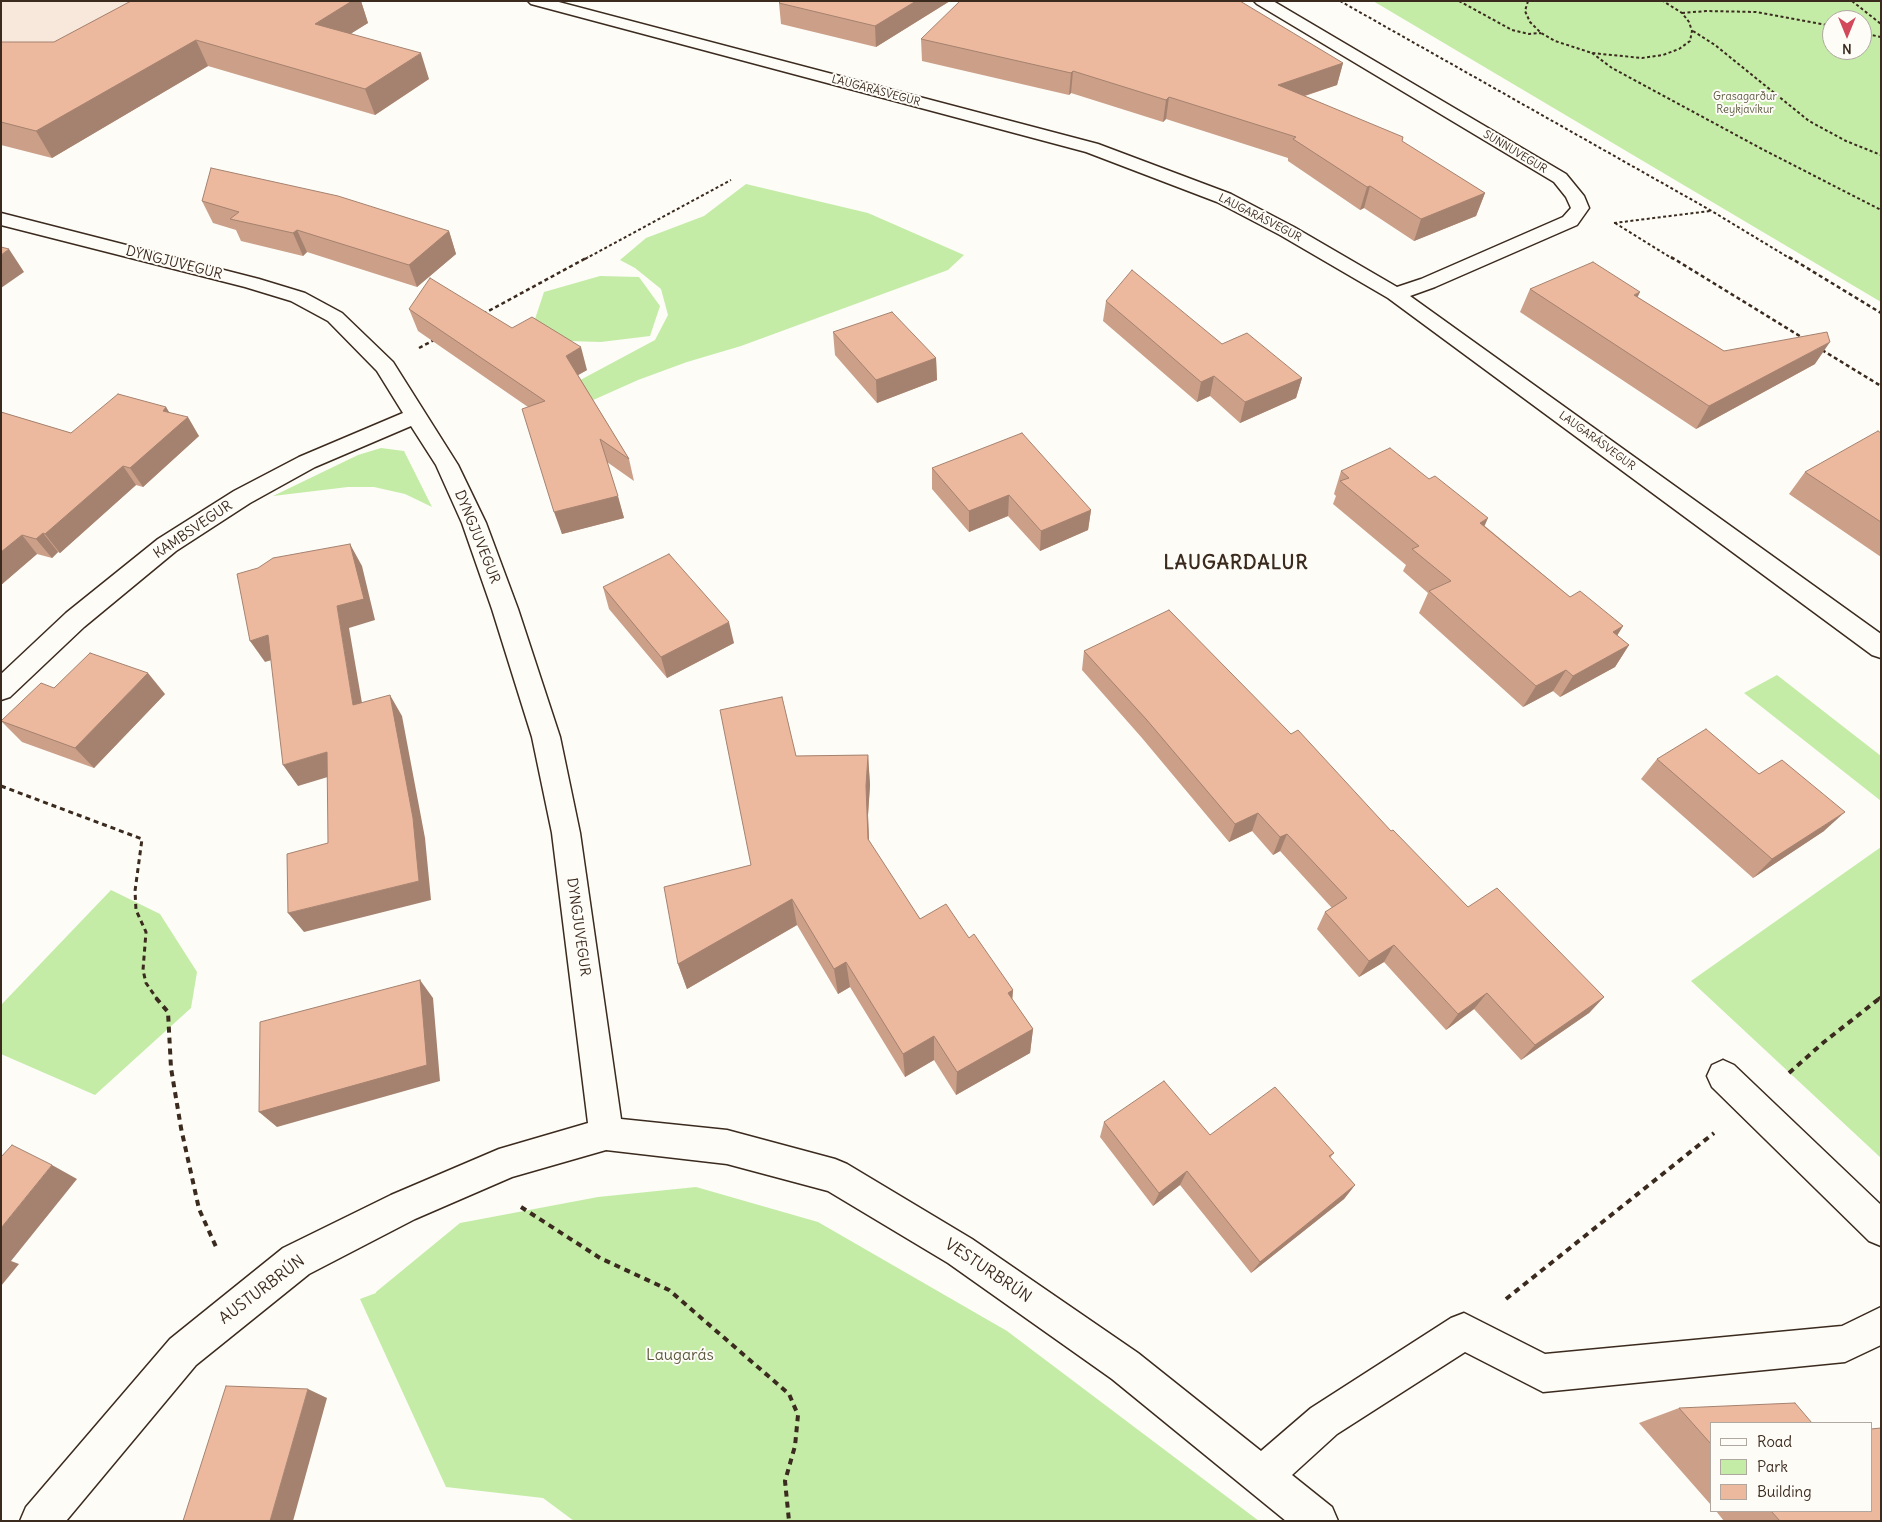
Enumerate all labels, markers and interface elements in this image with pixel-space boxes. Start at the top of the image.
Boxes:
north arrow [1822,10,1872,60]
text: N [1842,40,1852,58]
street label: LAUGARÁSVEGUR [830,73,922,109]
park label: Grasagarður Reykjavíkur [1713,90,1777,116]
street label: SUNNUVEGUR [1481,128,1549,176]
street label: LAUGARÁSVEGUR [1216,191,1304,245]
street label: DYNGJUVEGUR [124,243,224,283]
street label: LAUGARÁSVEGUR [1556,409,1638,473]
street label: DYNGJUVEGUR [451,488,503,586]
street label: KAMBSVEGUR [150,498,236,562]
district label: LAUGARDALUR [1162,553,1310,575]
street label: DYNGJUVEGUR [563,877,593,977]
street label: VESTURBRÚN [941,1235,1035,1307]
street label: AUSTURBRÚN [215,1252,309,1328]
park label: Laugarás [646,1345,714,1365]
legend [1710,1422,1872,1512]
text: Road [1757,1432,1792,1451]
text: Park [1757,1457,1788,1476]
text: Building [1757,1482,1812,1501]

